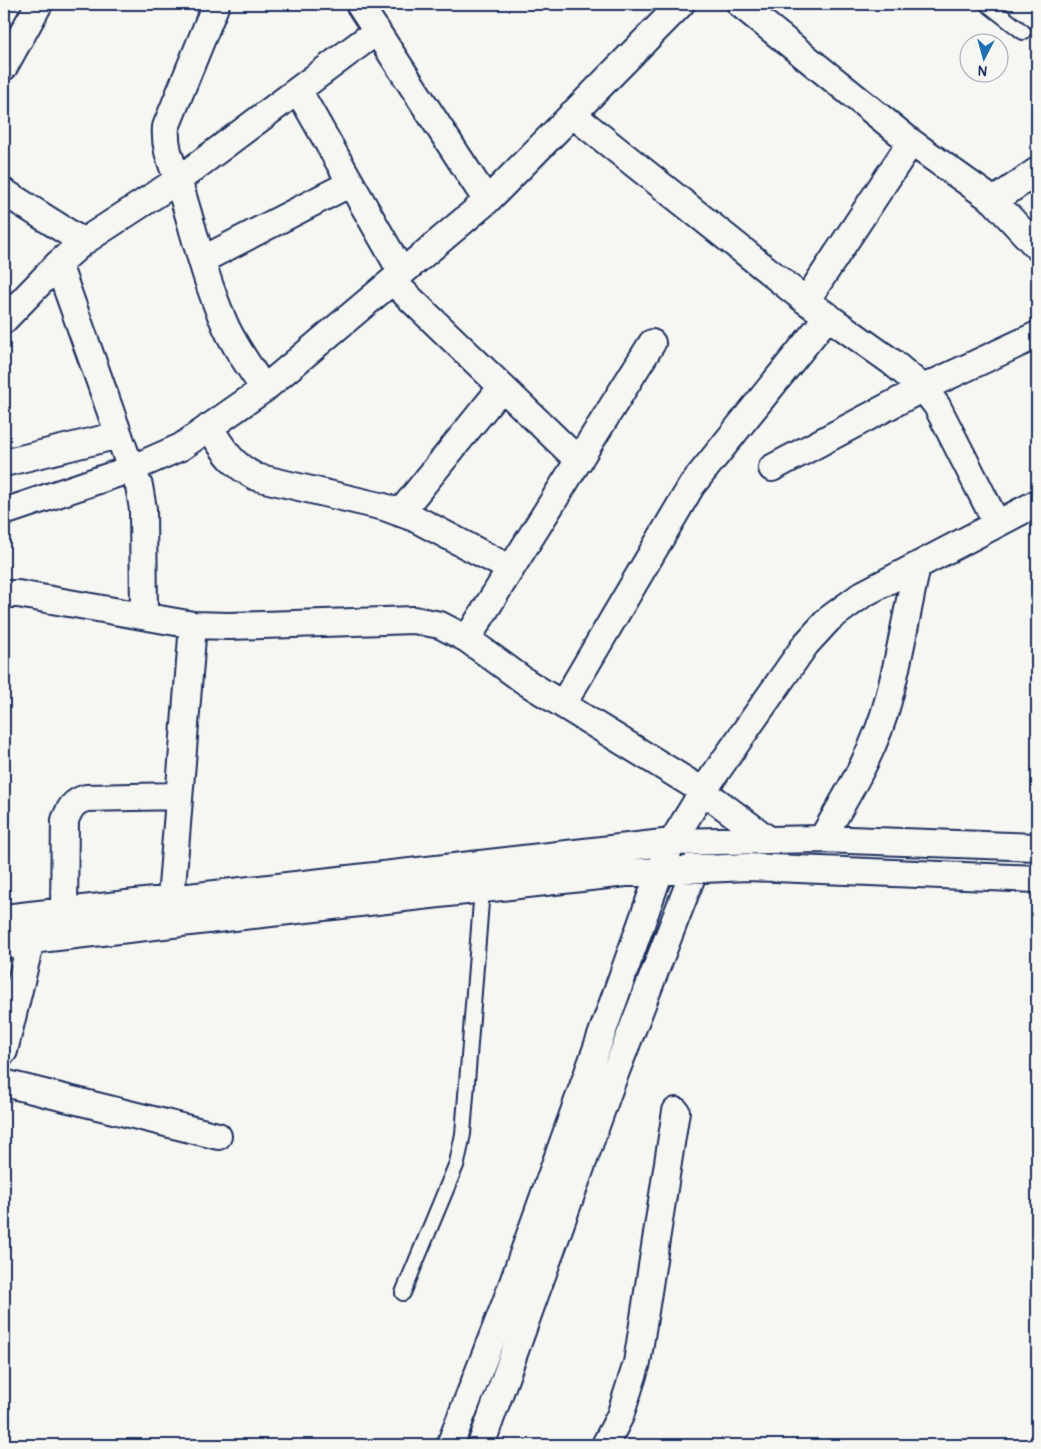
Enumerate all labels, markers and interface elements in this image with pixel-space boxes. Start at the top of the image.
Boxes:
north arrow [958,32,1008,82]
text: N [977,61,988,79]

